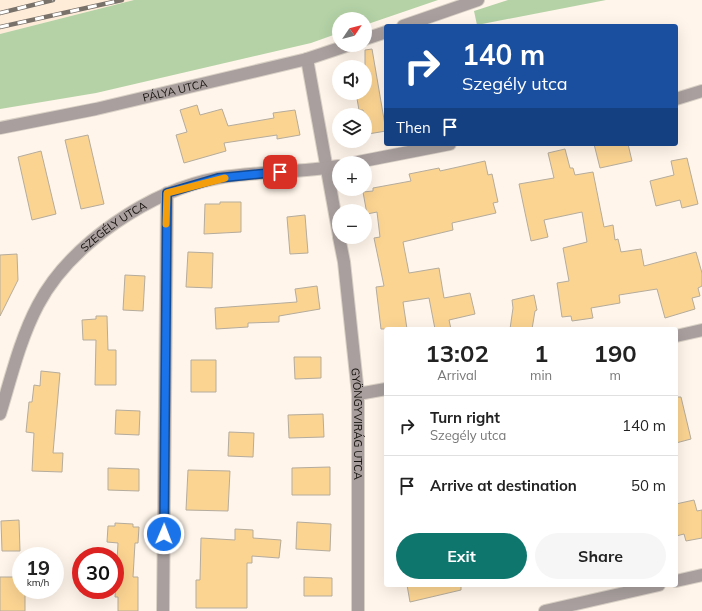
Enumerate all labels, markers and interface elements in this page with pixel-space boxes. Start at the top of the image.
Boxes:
north arrow [332,12,372,52]
map controls [332,12,372,244]
text: 140 m [462,37,545,72]
icon: right [396,40,448,92]
button: sound [332,60,372,100]
text: Szegély utca [462,72,568,95]
street label: PÁLYA UTCA [141,76,209,105]
button: layers [332,108,372,148]
icon: arrive [439,116,461,138]
text: Then [396,118,431,137]
pin [263,155,297,189]
button: + [332,156,372,196]
icon: arrive [269,161,291,183]
street label: SZEGÉLY UTCA [77,198,149,255]
button: − [332,204,372,244]
text: 13:02 [425,338,489,368]
text: 1 [534,338,548,368]
text: 190 [594,338,637,368]
street label: GYÖNGYVIRÁG UTCA [348,367,365,480]
text: Arrival [437,367,477,383]
text: min [530,367,552,383]
text: m [609,367,621,383]
text: Turn right [430,408,500,427]
icon: right [396,415,418,437]
text: 140 m [622,416,666,435]
text: Szegély utca [430,427,506,443]
icon: arrive [396,475,418,497]
text: Arrive at destination [430,476,577,495]
text: 50 m [631,476,666,495]
position arrow [143,513,185,555]
button: Exit [396,533,527,579]
button: Share [535,533,666,579]
speed limit sign: 30 [72,547,124,599]
text: 19 [26,555,50,580]
text: km/h [27,576,49,589]

